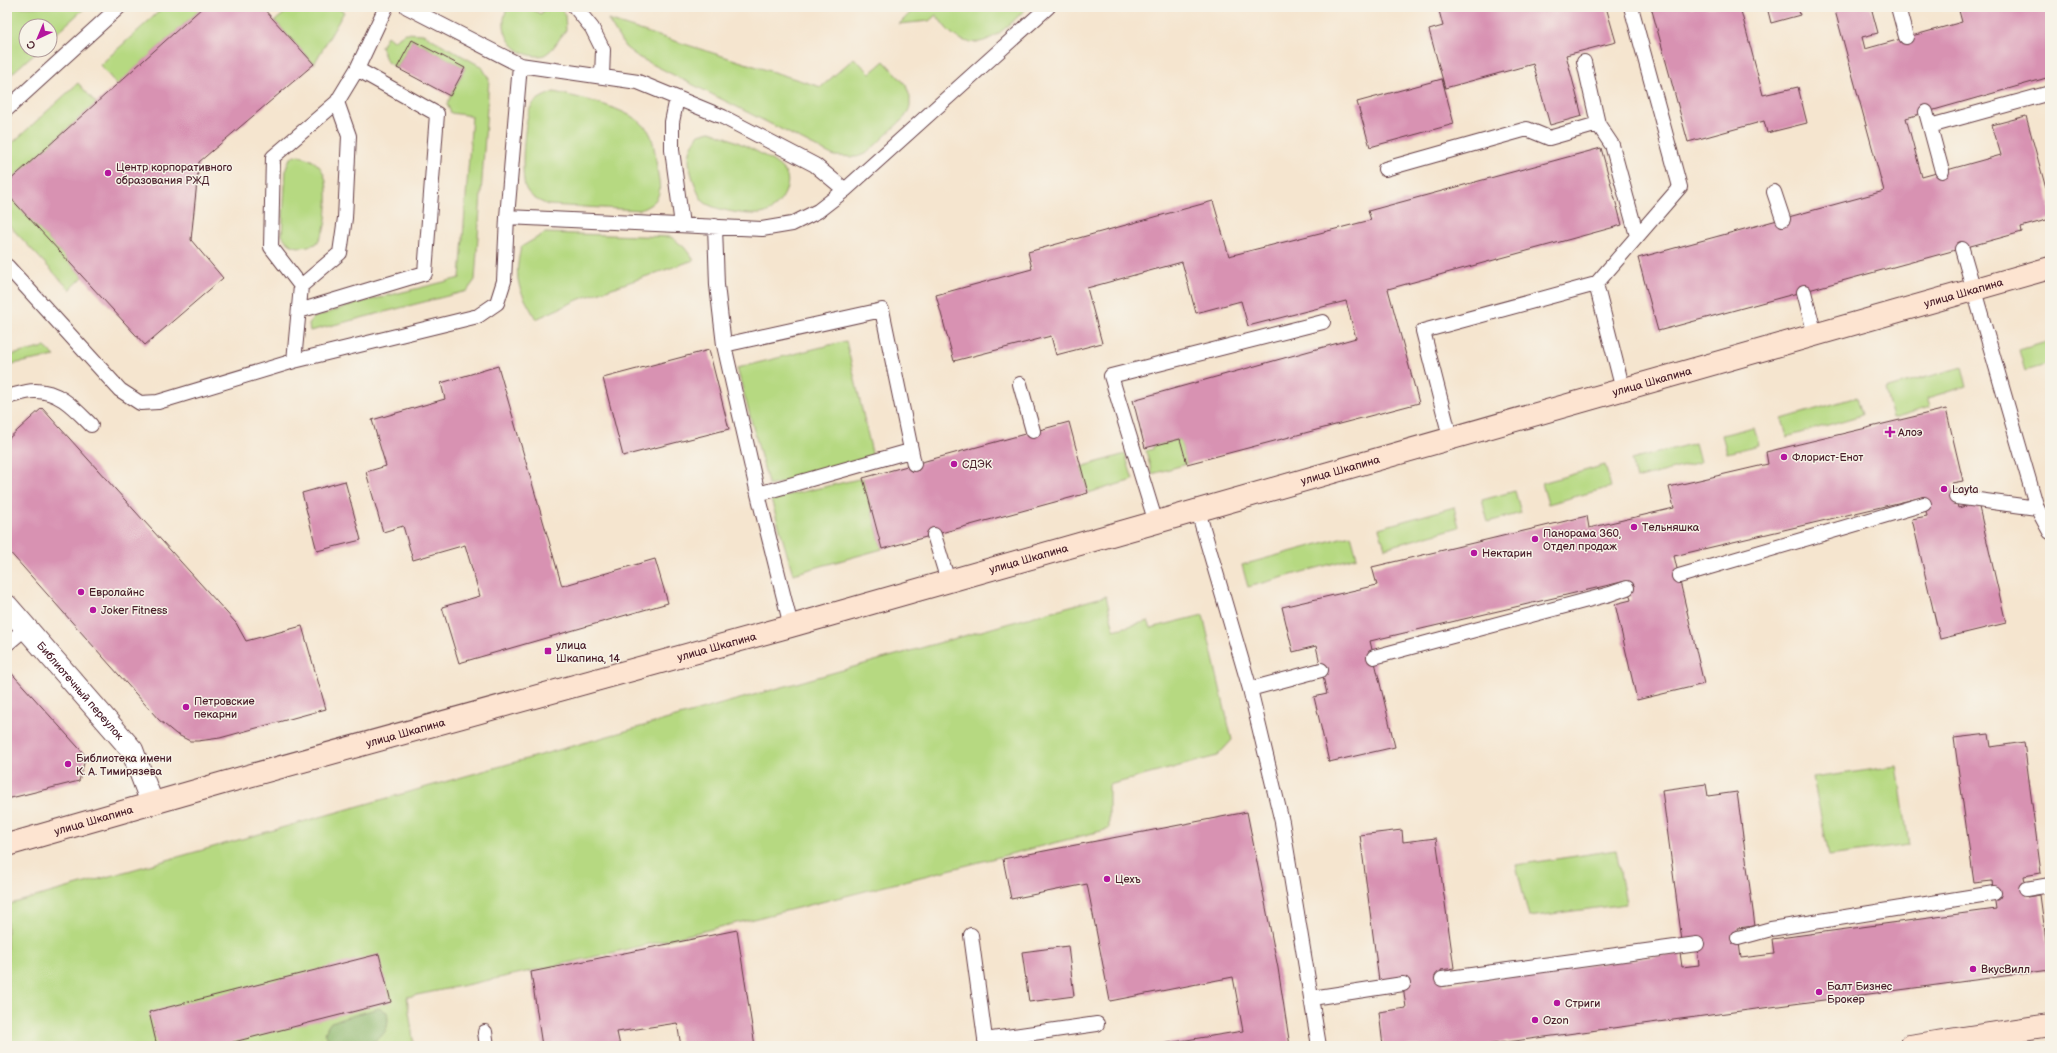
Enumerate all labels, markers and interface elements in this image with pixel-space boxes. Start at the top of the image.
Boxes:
north arrow [18,18,58,58]
text: С [24,37,39,52]
place label: Центр корпоративного образования РЖД [116,161,232,187]
marker: Центр корпоративного образования РЖД [103,168,113,178]
street label: улица Шкапина [1922,275,2005,310]
street label: улица Шкапина [1611,364,1693,399]
place label: Алоэ [1897,426,1923,439]
marker: Алоэ [1885,427,1895,437]
place label: Флорист-Енот [1792,451,1863,464]
street label: улица Шкапина [1299,452,1382,487]
marker: Флорист-Енот [1779,452,1789,462]
place label: СДЭК [962,458,993,471]
marker: СДЭК [949,459,959,469]
place label: Layta [1952,483,1978,496]
marker: Layta [1939,484,1949,494]
place label: Тельняшка [1642,521,1700,534]
marker: Тельняшка [1629,522,1639,532]
place label: Панорама 360, Отдел продаж [1543,527,1621,553]
marker: Панорама 360, Отдел продаж [1530,534,1540,544]
street label: улица Шкапина [988,541,1070,576]
place label: Нектарин [1482,547,1532,560]
marker: Нектарин [1469,548,1479,558]
place label: Евролайнс [89,586,145,599]
marker: Евролайнс [76,587,86,597]
place label: Joker Fitness [101,604,168,617]
marker: Joker Fitness [88,605,98,615]
street label: улица Шкапина [676,629,758,664]
street label: Библиотечный переулок [34,639,127,742]
place label: улица Шкапина, 14 [556,639,620,665]
marker: улица Шкапина, 14 [543,646,553,656]
place label: Петровские пекарни [194,695,255,721]
marker: Петровские пекарни [181,702,191,712]
street label: улица Шкапина [364,715,447,750]
place label: Библиотека имени К. А. Тимирязева [76,752,172,778]
marker: Библиотека имени К. А. Тимирязева [63,759,73,769]
street label: улица Шкапина [53,803,135,838]
place label: Цехъ [1115,873,1141,886]
marker: Цехъ [1102,874,1112,884]
place label: ВкусВилл [1981,963,2030,976]
marker: ВкусВилл [1968,964,1978,974]
place label: Балт Бизнес Брокер [1827,980,1893,1006]
marker: Балт Бизнес Брокер [1814,987,1824,997]
place label: Стриги [1565,997,1600,1010]
marker: Стриги [1552,998,1562,1008]
place label: Ozon [1543,1014,1569,1027]
marker: Ozon [1530,1015,1540,1025]

